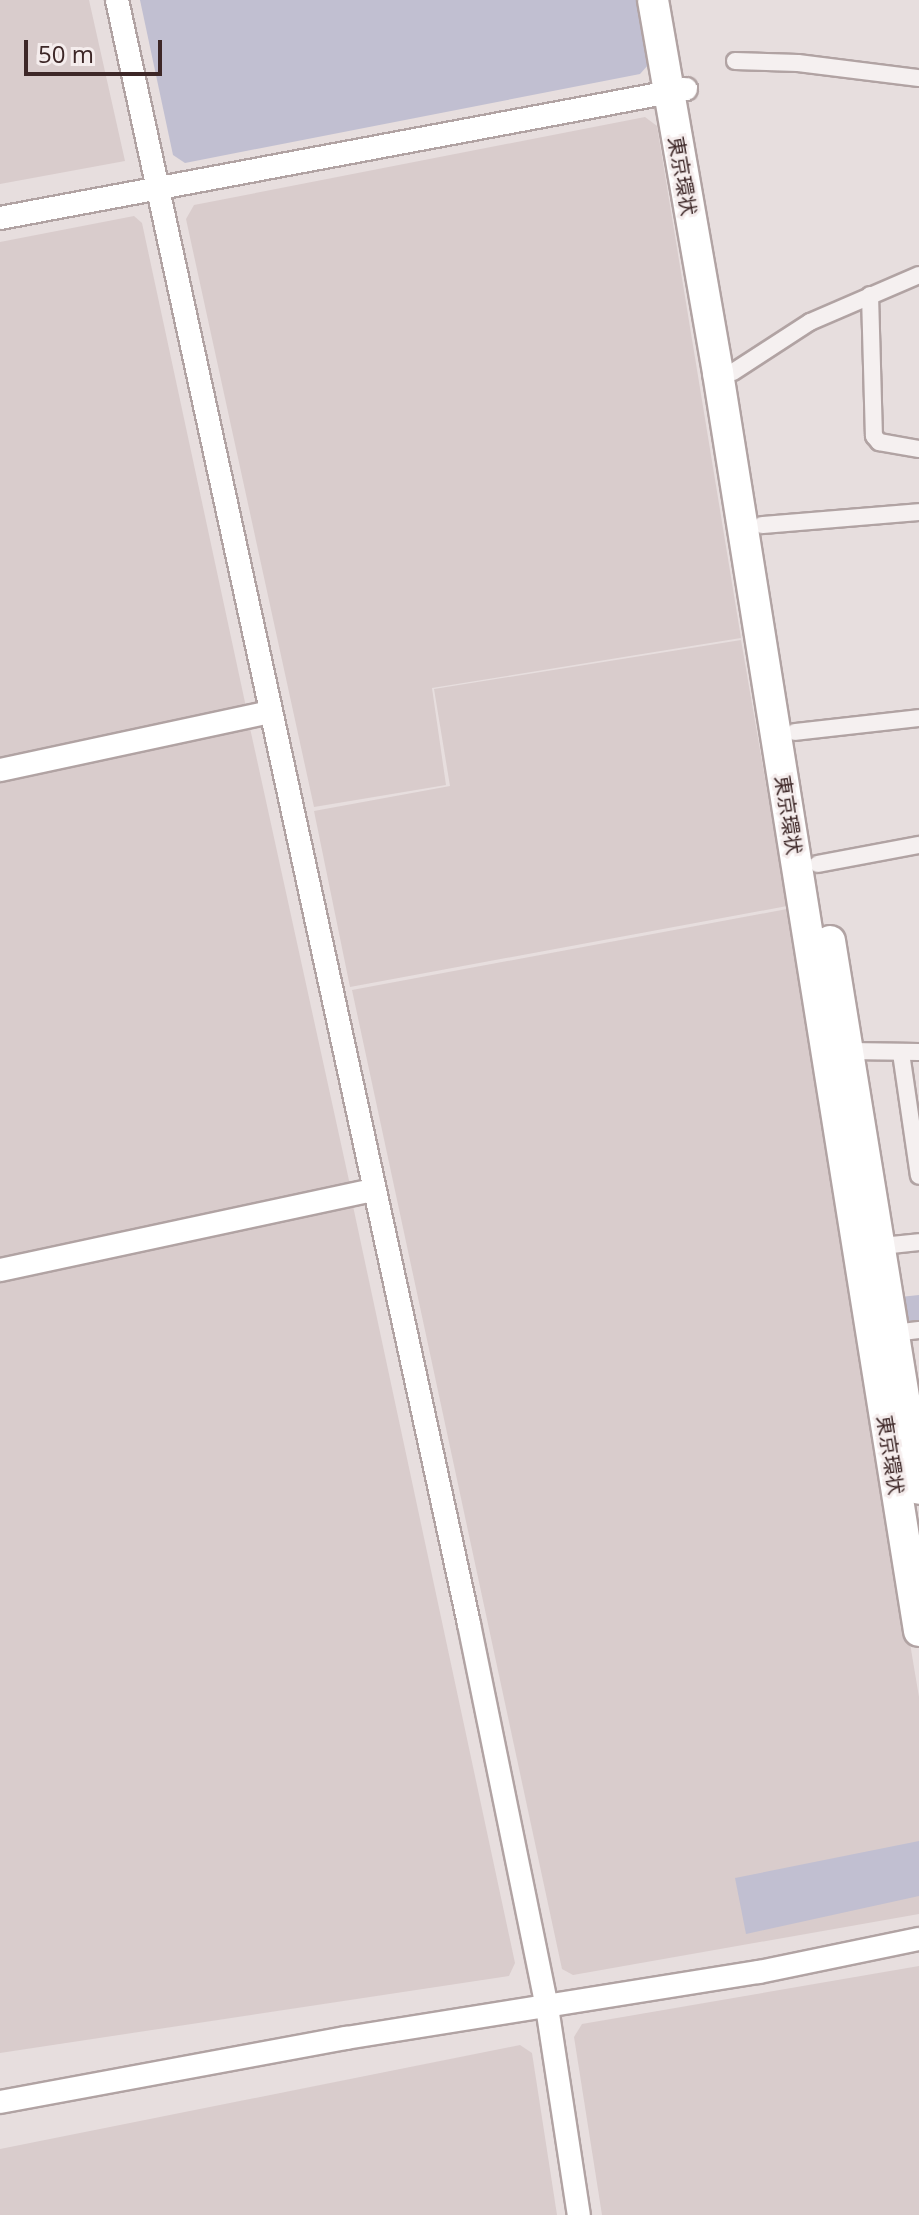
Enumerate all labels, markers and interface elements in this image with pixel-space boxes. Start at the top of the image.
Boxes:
scale bar [28,24,166,74]
text: 50 m [38,37,94,70]
street label: 東京環状 [664,135,702,217]
street label: 東京環状 [771,774,807,856]
street label: 東京環状 [873,1414,909,1496]

